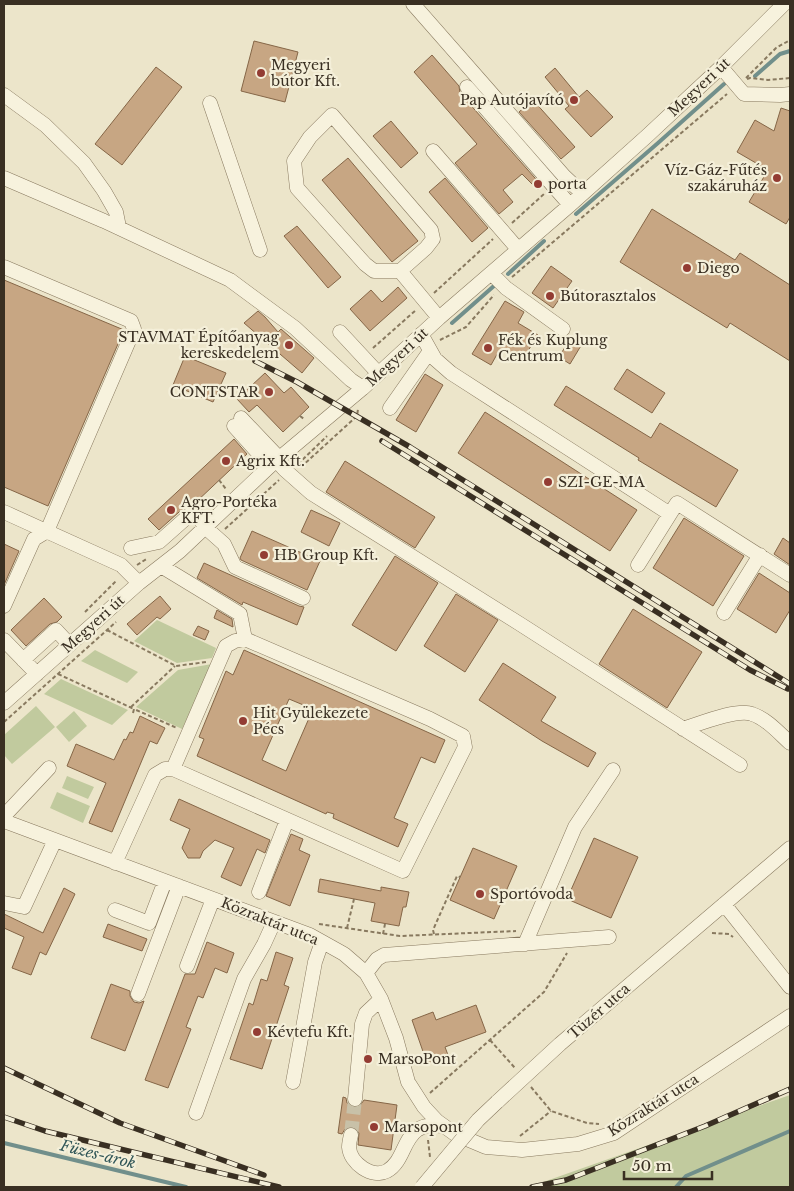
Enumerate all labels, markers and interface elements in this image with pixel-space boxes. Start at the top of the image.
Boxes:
street label: Megyeri út [664,53,734,120]
place label: Megyeri bútor Kft. [270,56,340,90]
marker: Megyeri bútor Kft. [255,67,267,79]
place label: Pap Autójavító [460,91,564,109]
marker: Pap Autójavító [568,94,580,106]
place label: Víz-Gáz-Fűtés szakáruház [664,161,767,195]
marker: Víz-Gáz-Fűtés szakáruház [771,172,783,184]
place label: porta [548,175,587,193]
marker: porta [532,178,544,190]
place label: Diego [697,259,740,277]
marker: Diego [681,262,693,274]
place label: Bútorasztalos [560,287,656,305]
marker: Bútorasztalos [544,290,556,302]
street label: Megyeri út [362,323,432,390]
place label: STAVMAT Építőanyag kereskedelem [118,328,280,362]
place label: Fék és Kuplung Centrum [498,331,608,365]
marker: STAVMAT Építőanyag kereskedelem [283,339,295,351]
marker: Fék és Kuplung Centrum [482,342,494,354]
place label: CONTSTAR [170,383,260,401]
marker: CONTSTAR [263,386,275,398]
place label: Agrix Kft. [235,452,305,470]
marker: Agrix Kft. [220,455,232,467]
place label: SZI-GE-MA [558,473,645,491]
marker: SZI-GE-MA [542,476,554,488]
place label: Agro-Portéka KFT. [180,493,277,527]
marker: Agro-Portéka KFT. [165,504,177,516]
place label: HB Group Kft. [274,546,378,564]
marker: HB Group Kft. [258,549,270,561]
street label: Megyeri út [58,591,129,657]
place label: Hit Gyülekezete Pécs [253,704,368,738]
marker: Hit Gyülekezete Pécs [237,715,249,727]
place label: Sportóvoda [490,885,573,903]
marker: Sportóvoda [474,888,486,900]
street label: Közraktár utca [219,893,322,949]
street label: Tüzér utca [564,979,634,1043]
place label: Kévtefu Kft. [267,1023,352,1041]
marker: Kévtefu Kft. [251,1026,263,1038]
place label: MarsoPont [378,1050,457,1068]
marker: MarsoPont [362,1053,374,1065]
street label: Közraktár utca [604,1070,702,1140]
place label: Marsopont [384,1118,464,1136]
marker: Marsopont [368,1121,380,1133]
water label: Füzes-árok [57,1135,138,1173]
scale bar [624,1148,712,1180]
text: 50 m [632,1156,672,1175]

